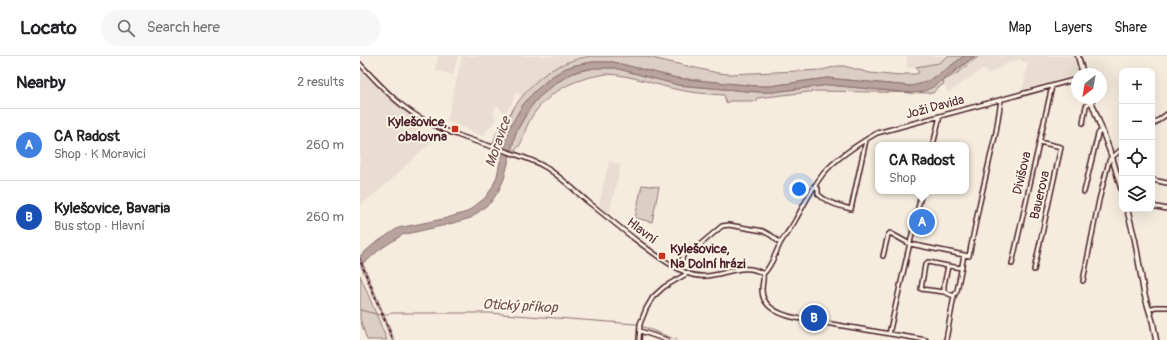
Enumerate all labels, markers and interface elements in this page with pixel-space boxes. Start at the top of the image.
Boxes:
search box [101,10,381,46]
text: Locato [20,16,77,40]
icon: search [115,17,137,39]
text: Search here [147,18,220,37]
text: Map [1009,19,1032,36]
text: Layers [1054,19,1092,36]
text: Share [1114,19,1147,36]
north arrow [1071,68,1107,104]
map controls [1119,68,1155,212]
button: + [1119,68,1155,104]
text: Nearby [16,72,65,93]
text: 2 results [297,74,344,90]
street label: Joži Davida [904,92,966,122]
button: − [1119,104,1155,140]
water label: Moravice [482,113,515,169]
place label: Kylešovice, obalovna [387,114,447,145]
marker: Kylešovice, obalovna [450,124,460,134]
text: CA Radost [54,127,120,146]
text: A [25,137,33,153]
text: 260 m [306,137,344,153]
button: locate [1119,140,1155,176]
popup [875,142,969,194]
text: Shop · K Moravici [54,146,146,162]
street label: Divišova [1009,150,1035,196]
text: CA Radost [889,151,955,170]
street label: Bauerova [1027,169,1053,221]
text: Shop [889,170,916,186]
button: layers [1119,176,1155,212]
your location [789,179,809,199]
text: Kylešovice, Bavaria [54,199,170,218]
pin: A [909,207,935,237]
text: B [25,209,33,225]
text: 260 m [306,209,344,225]
street label: Hlavní [624,214,661,248]
text: Bus stop · Hlavní [54,218,145,234]
place label: Kylešovice, Na Dolní hrázi [670,241,746,272]
marker: Kylešovice, Na Dolní hrázi [657,251,667,261]
water label: Otický příkop [482,296,559,317]
pin: B [801,303,827,333]

